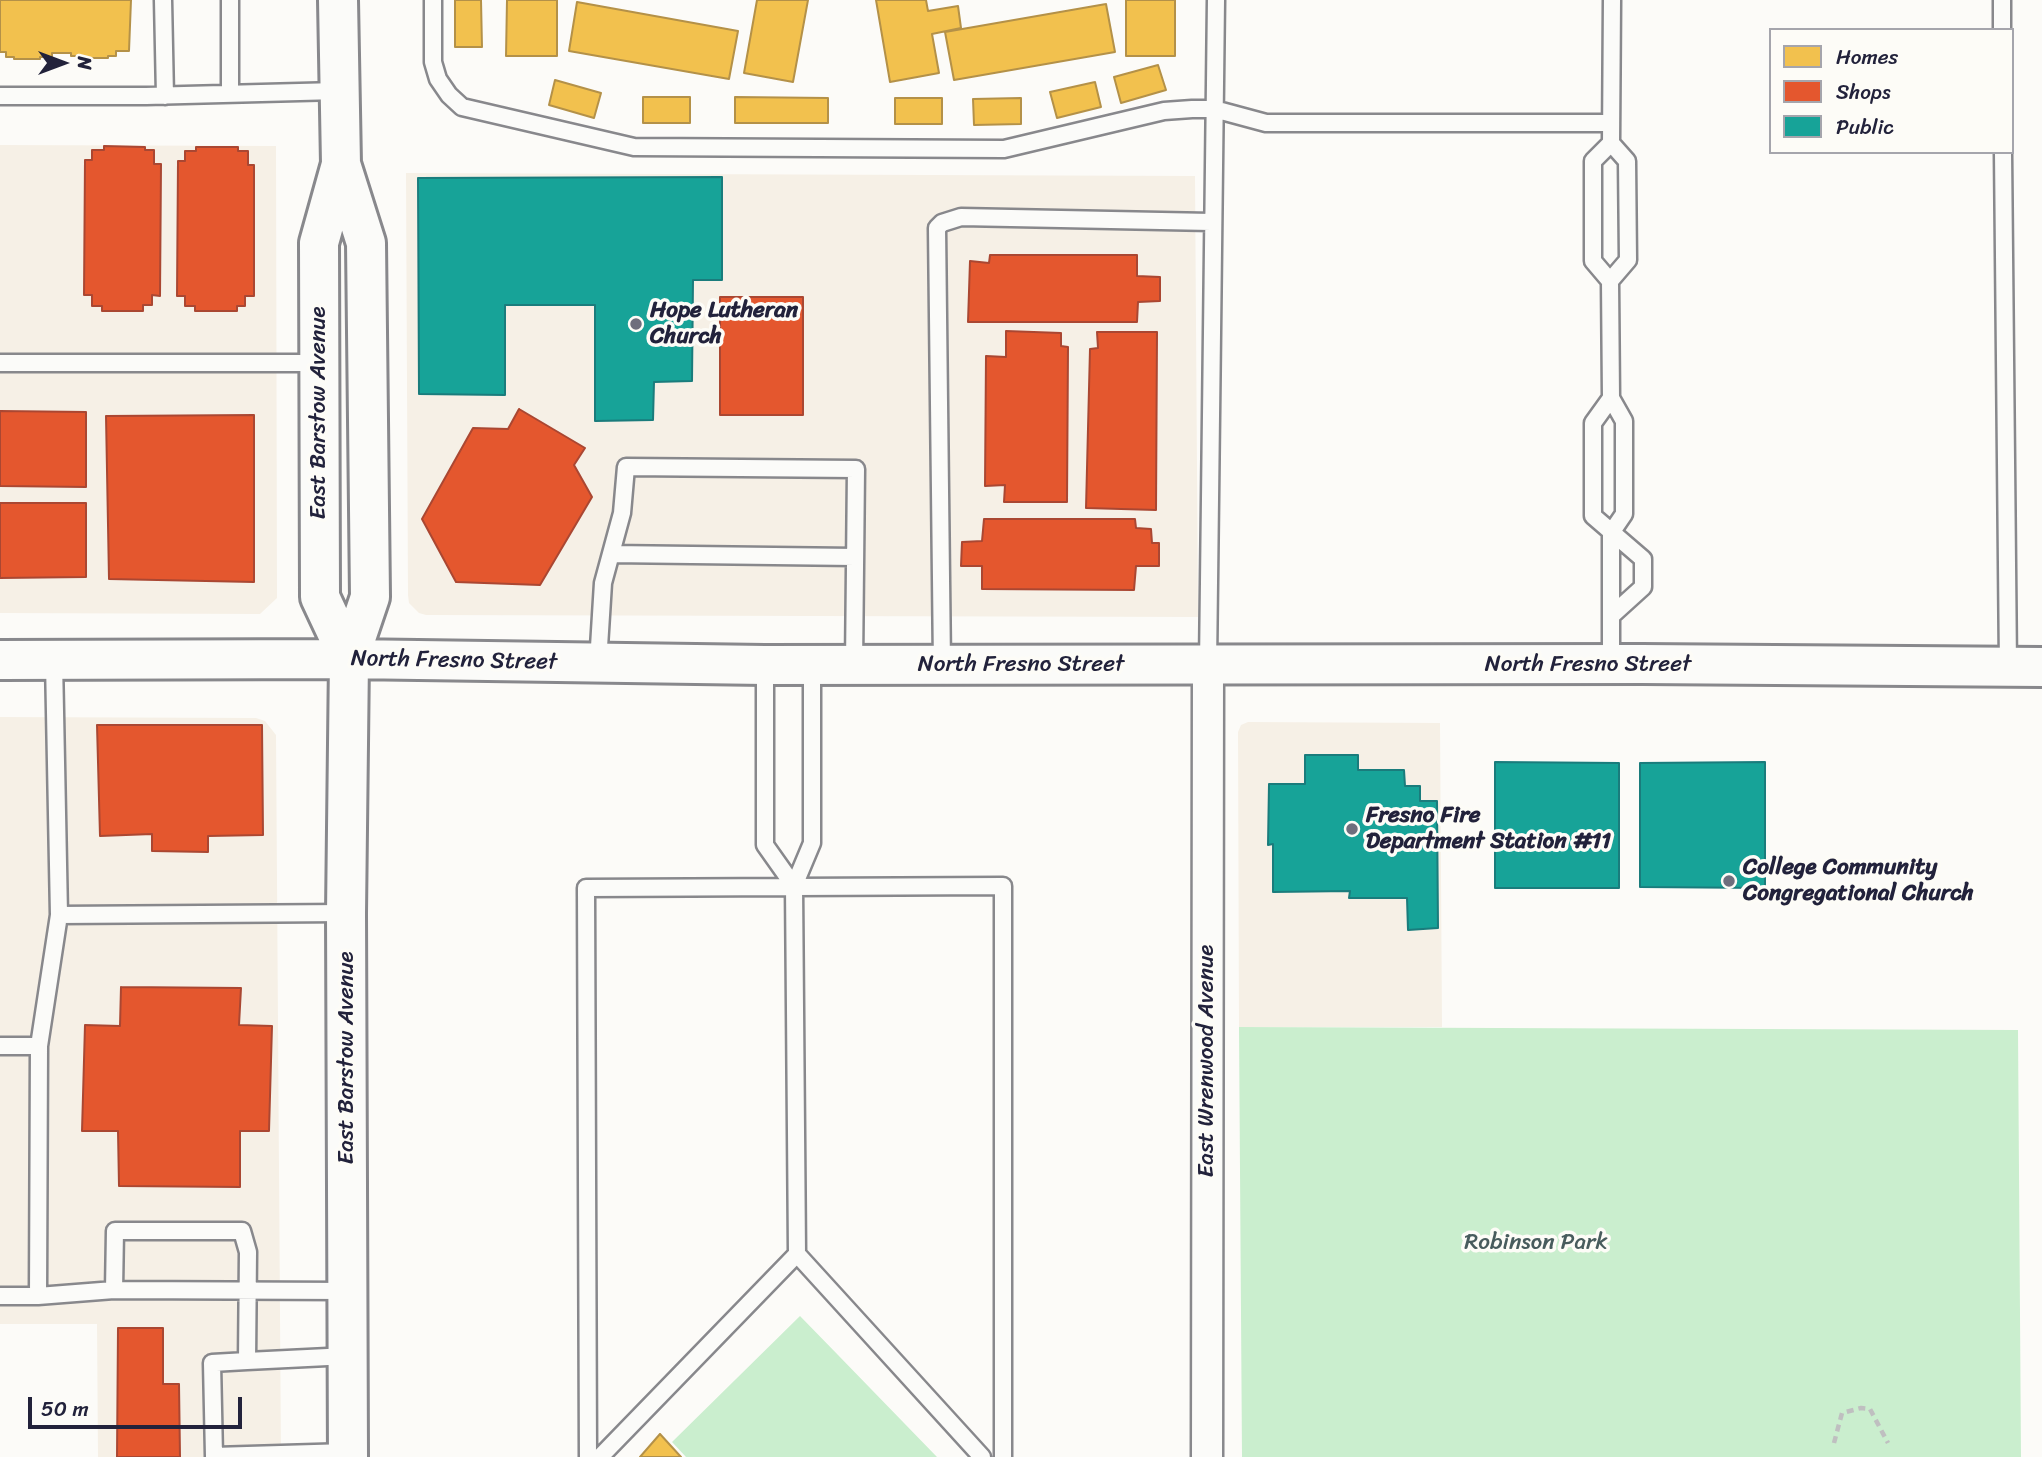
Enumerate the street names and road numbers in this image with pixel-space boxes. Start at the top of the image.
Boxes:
street label: East Barstow Avenue [305,306,333,520]
street label: North Fresno Street [351,645,557,677]
street label: North Fresno Street [918,651,1124,679]
street label: North Fresno Street [1485,651,1691,679]
street label: East Wrenwood Avenue [1193,945,1221,1177]
street label: East Barstow Avenue [333,951,361,1165]

